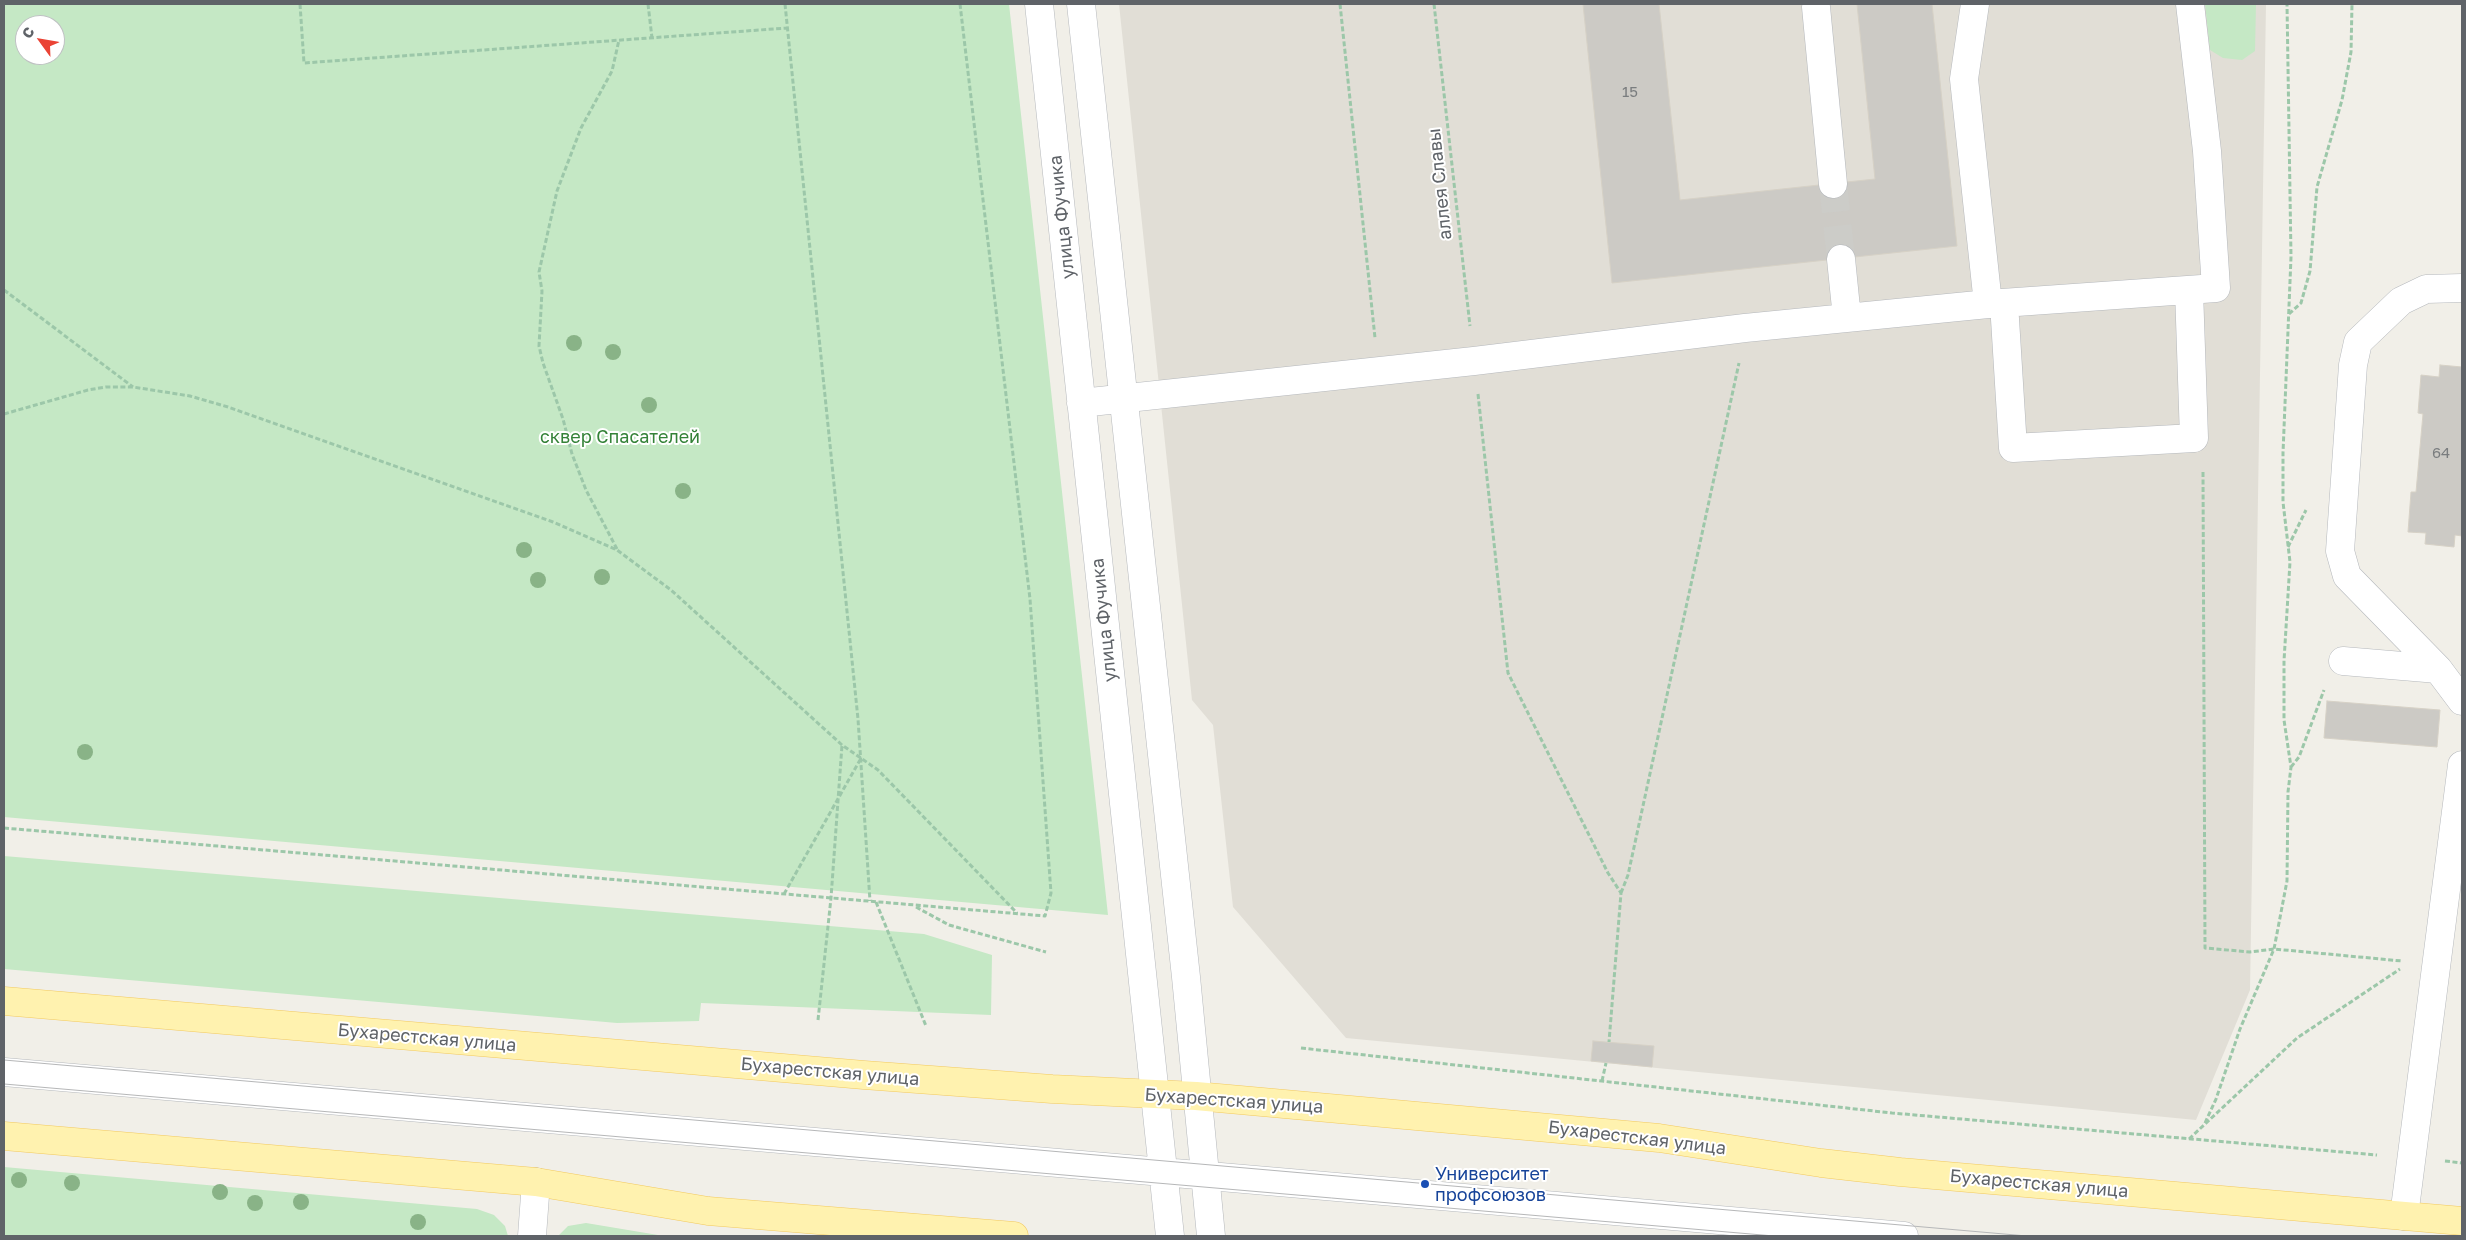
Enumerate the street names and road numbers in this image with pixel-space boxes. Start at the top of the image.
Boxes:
street label: аллея Славы [1423,127,1457,241]
street label: улица Фучика [1045,154,1079,280]
street label: улица Фучика [1087,557,1121,683]
street label: Бухарестская улица [337,1019,517,1057]
street label: Бухарестская улица [740,1053,920,1091]
street label: Бухарестская улица [1144,1084,1324,1118]
street label: Бухарестская улица [1547,1116,1727,1160]
street label: Бухарестская улица [1949,1165,2129,1203]

